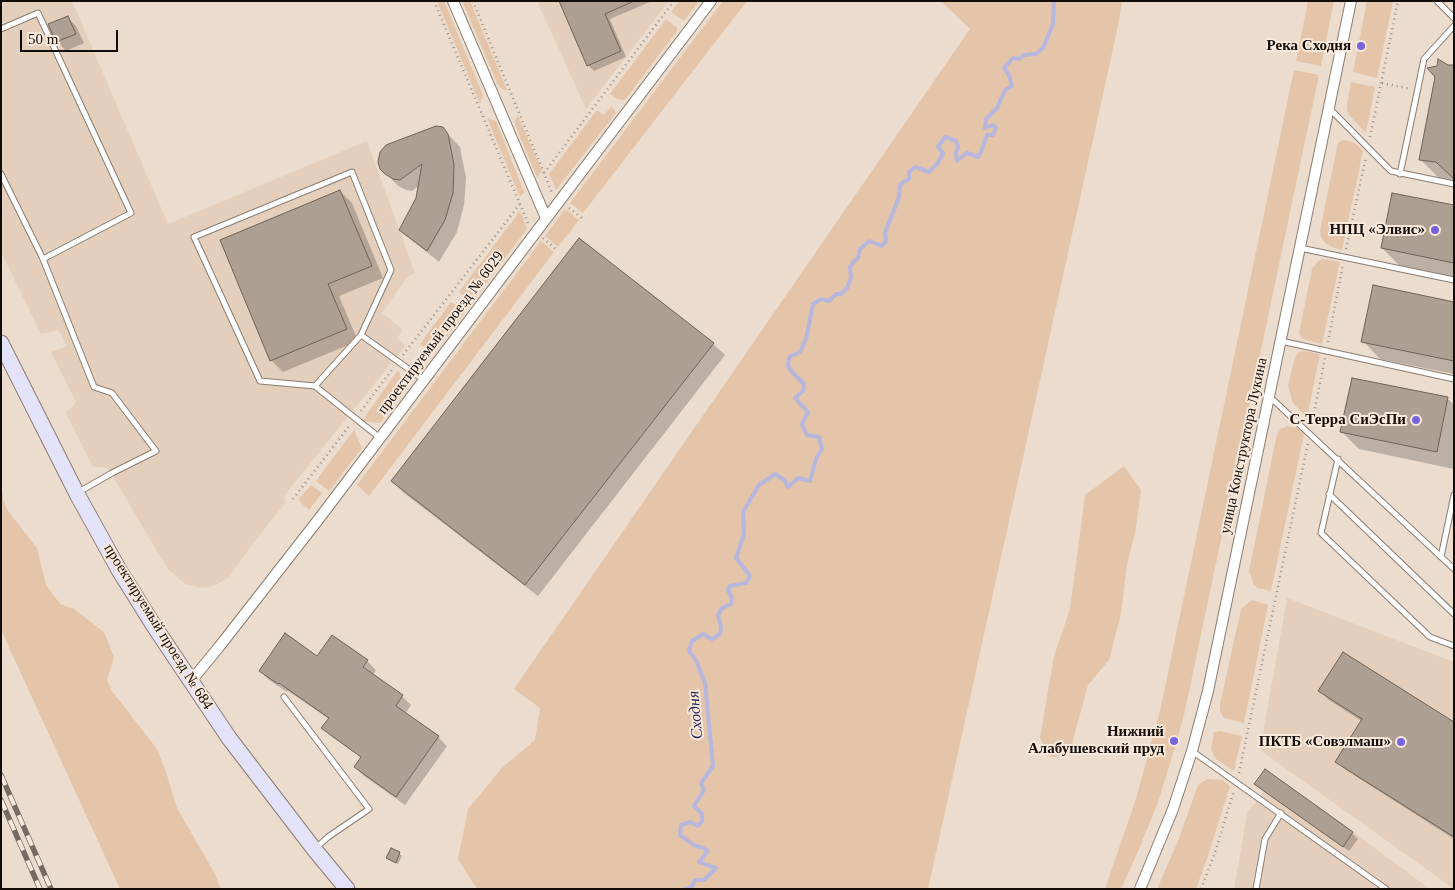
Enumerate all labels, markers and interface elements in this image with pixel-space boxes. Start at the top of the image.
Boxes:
scale bar [22,20,120,52]
text: 50 m [28,31,58,47]
place label: Река Сходня [1267,37,1351,55]
marker: Река Сходня [1355,40,1367,52]
place label: НПЦ «Элвис» [1329,221,1425,239]
marker: НПЦ «Элвис» [1429,224,1441,236]
street label: проектируемый проезд № 6029 [374,248,508,418]
street label: улица Конструктора Лукина [1216,356,1272,536]
place label: С-Терра СиЭсПи [1290,411,1406,429]
marker: С-Терра СиЭсПи [1410,414,1422,426]
street label: проектируемый проезд № 684 [100,541,216,713]
water label: Сходня [684,690,708,740]
place label: Нижний Алабушевский пруд [1028,723,1164,758]
place label: ПКТБ «Совэлмаш» [1259,733,1391,751]
marker: Нижний Алабушевский пруд [1168,735,1180,747]
marker: ПКТБ «Совэлмаш» [1395,736,1407,748]

